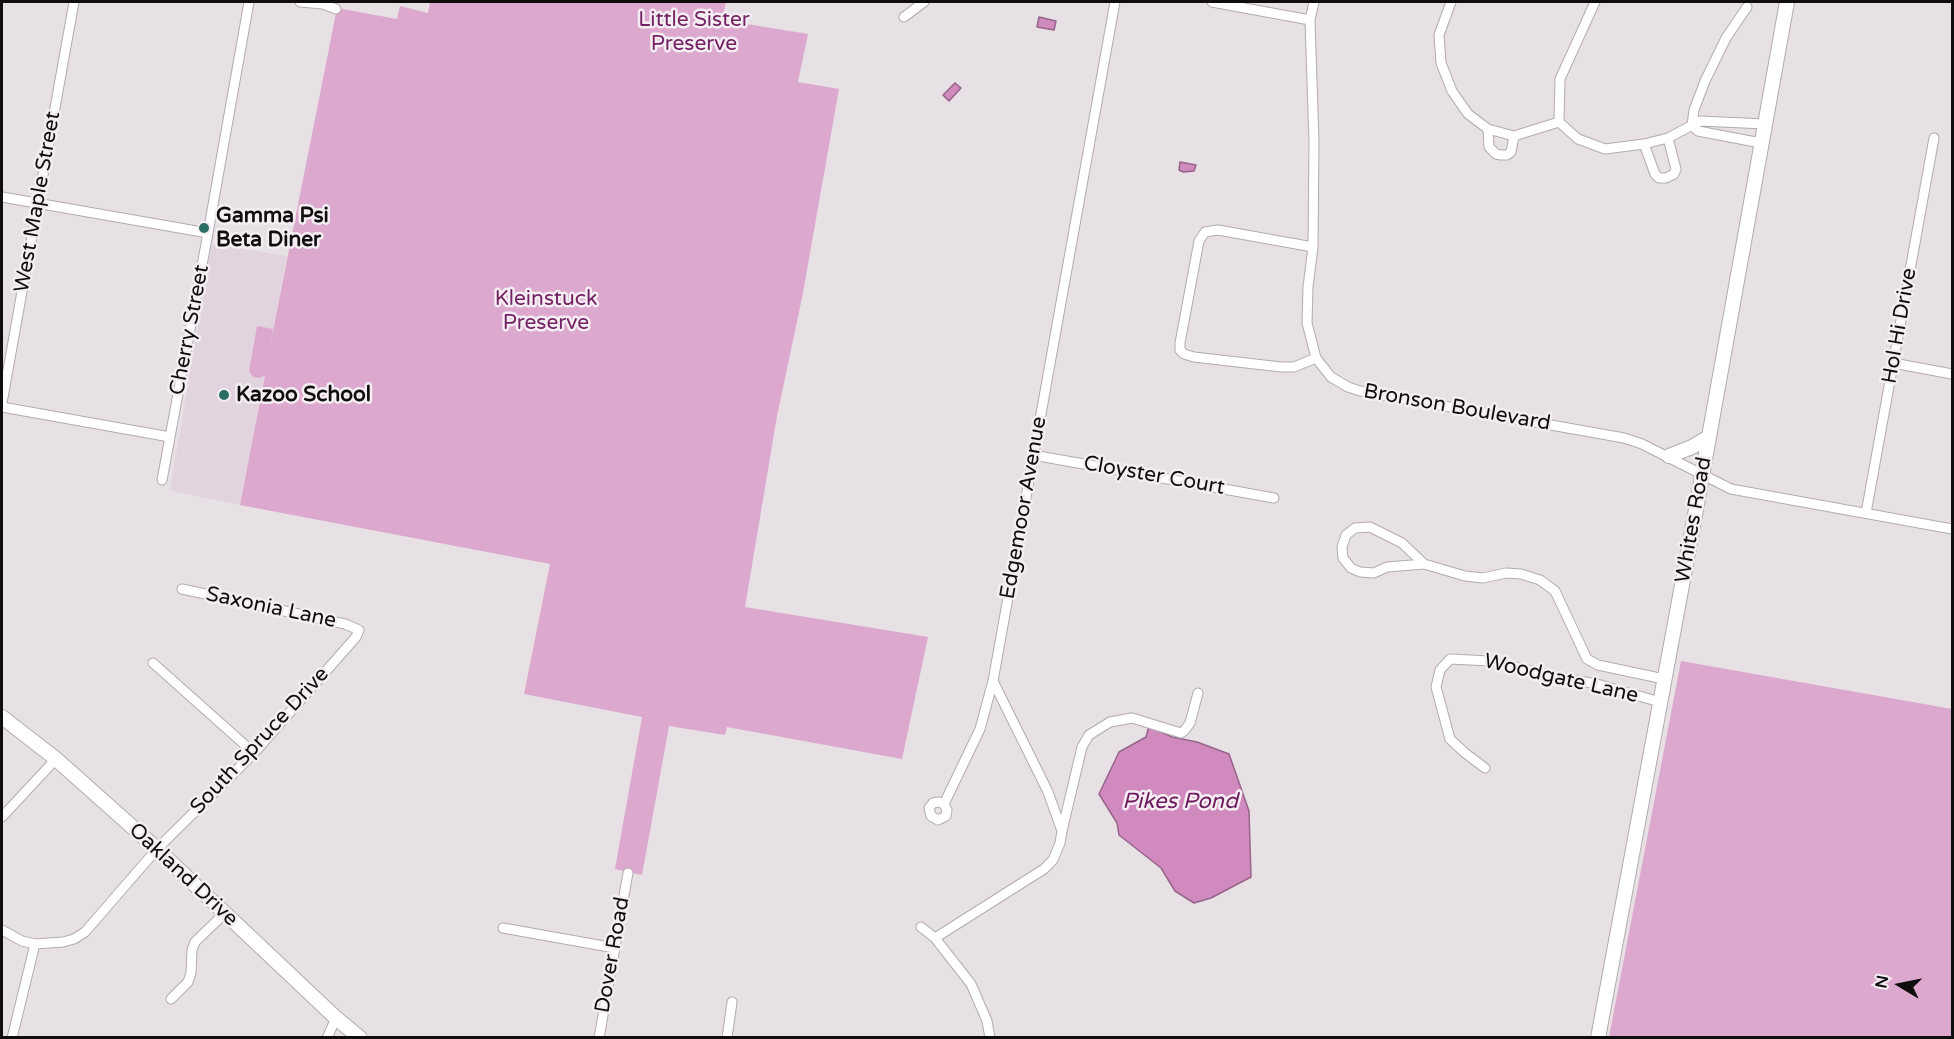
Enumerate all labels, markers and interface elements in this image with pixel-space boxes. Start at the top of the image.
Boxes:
park label: Little Sister Preserve [638,7,750,57]
street label: West Maple Street [10,109,66,295]
place label: Gamma Psi Beta Diner [216,203,329,253]
marker: Gamma Psi Beta Diner [197,221,211,235]
street label: Cherry Street [165,263,215,397]
street label: Hol Hi Drive [1877,266,1923,386]
park label: Kleinstuck Preserve [495,286,597,336]
street label: Bronson Boulevard [1361,379,1553,437]
place label: Kazoo School [236,382,371,408]
marker: Kazoo School [217,388,231,402]
street label: Edgemoor Avenue [996,415,1052,601]
street label: Cloyster Court [1081,451,1227,501]
street label: Whites Road [1671,455,1717,585]
street label: Saxonia Lane [204,582,338,634]
street label: Woodgate Lane [1481,649,1641,709]
street label: South Spruce Drive [185,662,335,820]
water label: Pikes Pond [1122,789,1238,815]
street label: Oakland Drive [123,818,243,932]
street label: Dover Road [590,895,636,1015]
north arrow [1870,955,1930,1015]
text: N [1871,974,1893,990]

